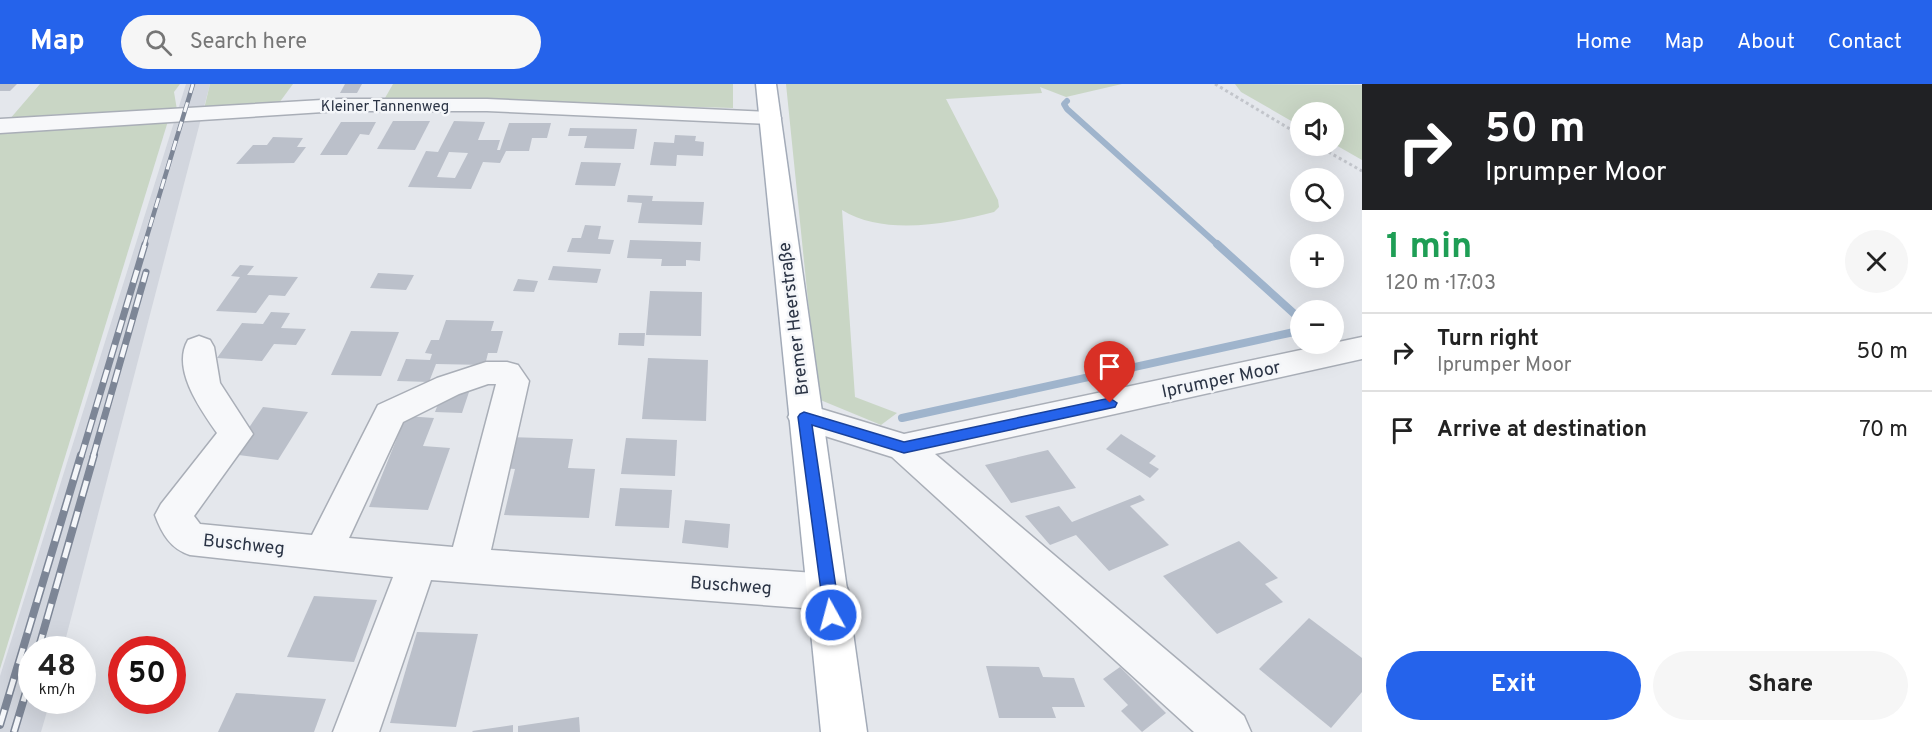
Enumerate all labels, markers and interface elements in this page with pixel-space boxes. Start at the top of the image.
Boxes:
search box [121,15,541,69]
text: Map [30,24,85,60]
icon: search [142,26,175,59]
text: Search here [190,29,307,56]
text: Home [1576,29,1632,56]
text: Map [1665,29,1704,56]
text: About [1737,29,1795,56]
text: Contact [1828,29,1902,56]
street label: Kleiner Tannenweg [321,98,449,117]
map controls [1290,102,1344,354]
button: sound [1290,102,1344,156]
text: 50 m [1485,104,1586,157]
icon: right [1386,108,1464,186]
text: Iprumper Moor [1485,156,1667,190]
button: search [1290,168,1344,222]
text: 1 min [1386,225,1472,271]
button: close [1845,230,1908,293]
button: + [1290,234,1344,288]
street label: Bremer Heerstraße [774,241,815,397]
text: 120 m · 17:03 [1386,271,1496,297]
button: − [1290,300,1344,354]
text: Turn right [1437,326,1539,353]
icon: right [1386,336,1419,369]
text: 50 m [1856,339,1908,366]
pin [1084,341,1135,403]
icon: arrive [1093,350,1126,383]
text: Iprumper Moor [1437,353,1572,379]
street label: Iprumper Moor [1160,357,1283,404]
icon: arrive [1386,414,1419,447]
text: Arrive at destination [1437,417,1647,444]
text: 70 m [1859,417,1908,444]
street label: Buschweg [202,530,286,561]
street label: Buschweg [689,572,773,601]
position arrow [799,583,863,647]
speed limit sign: 50 [108,636,186,714]
text: 48 [38,649,76,686]
button: Exit [1386,651,1641,720]
button: Share [1653,651,1908,720]
text: km/h [39,681,75,700]

